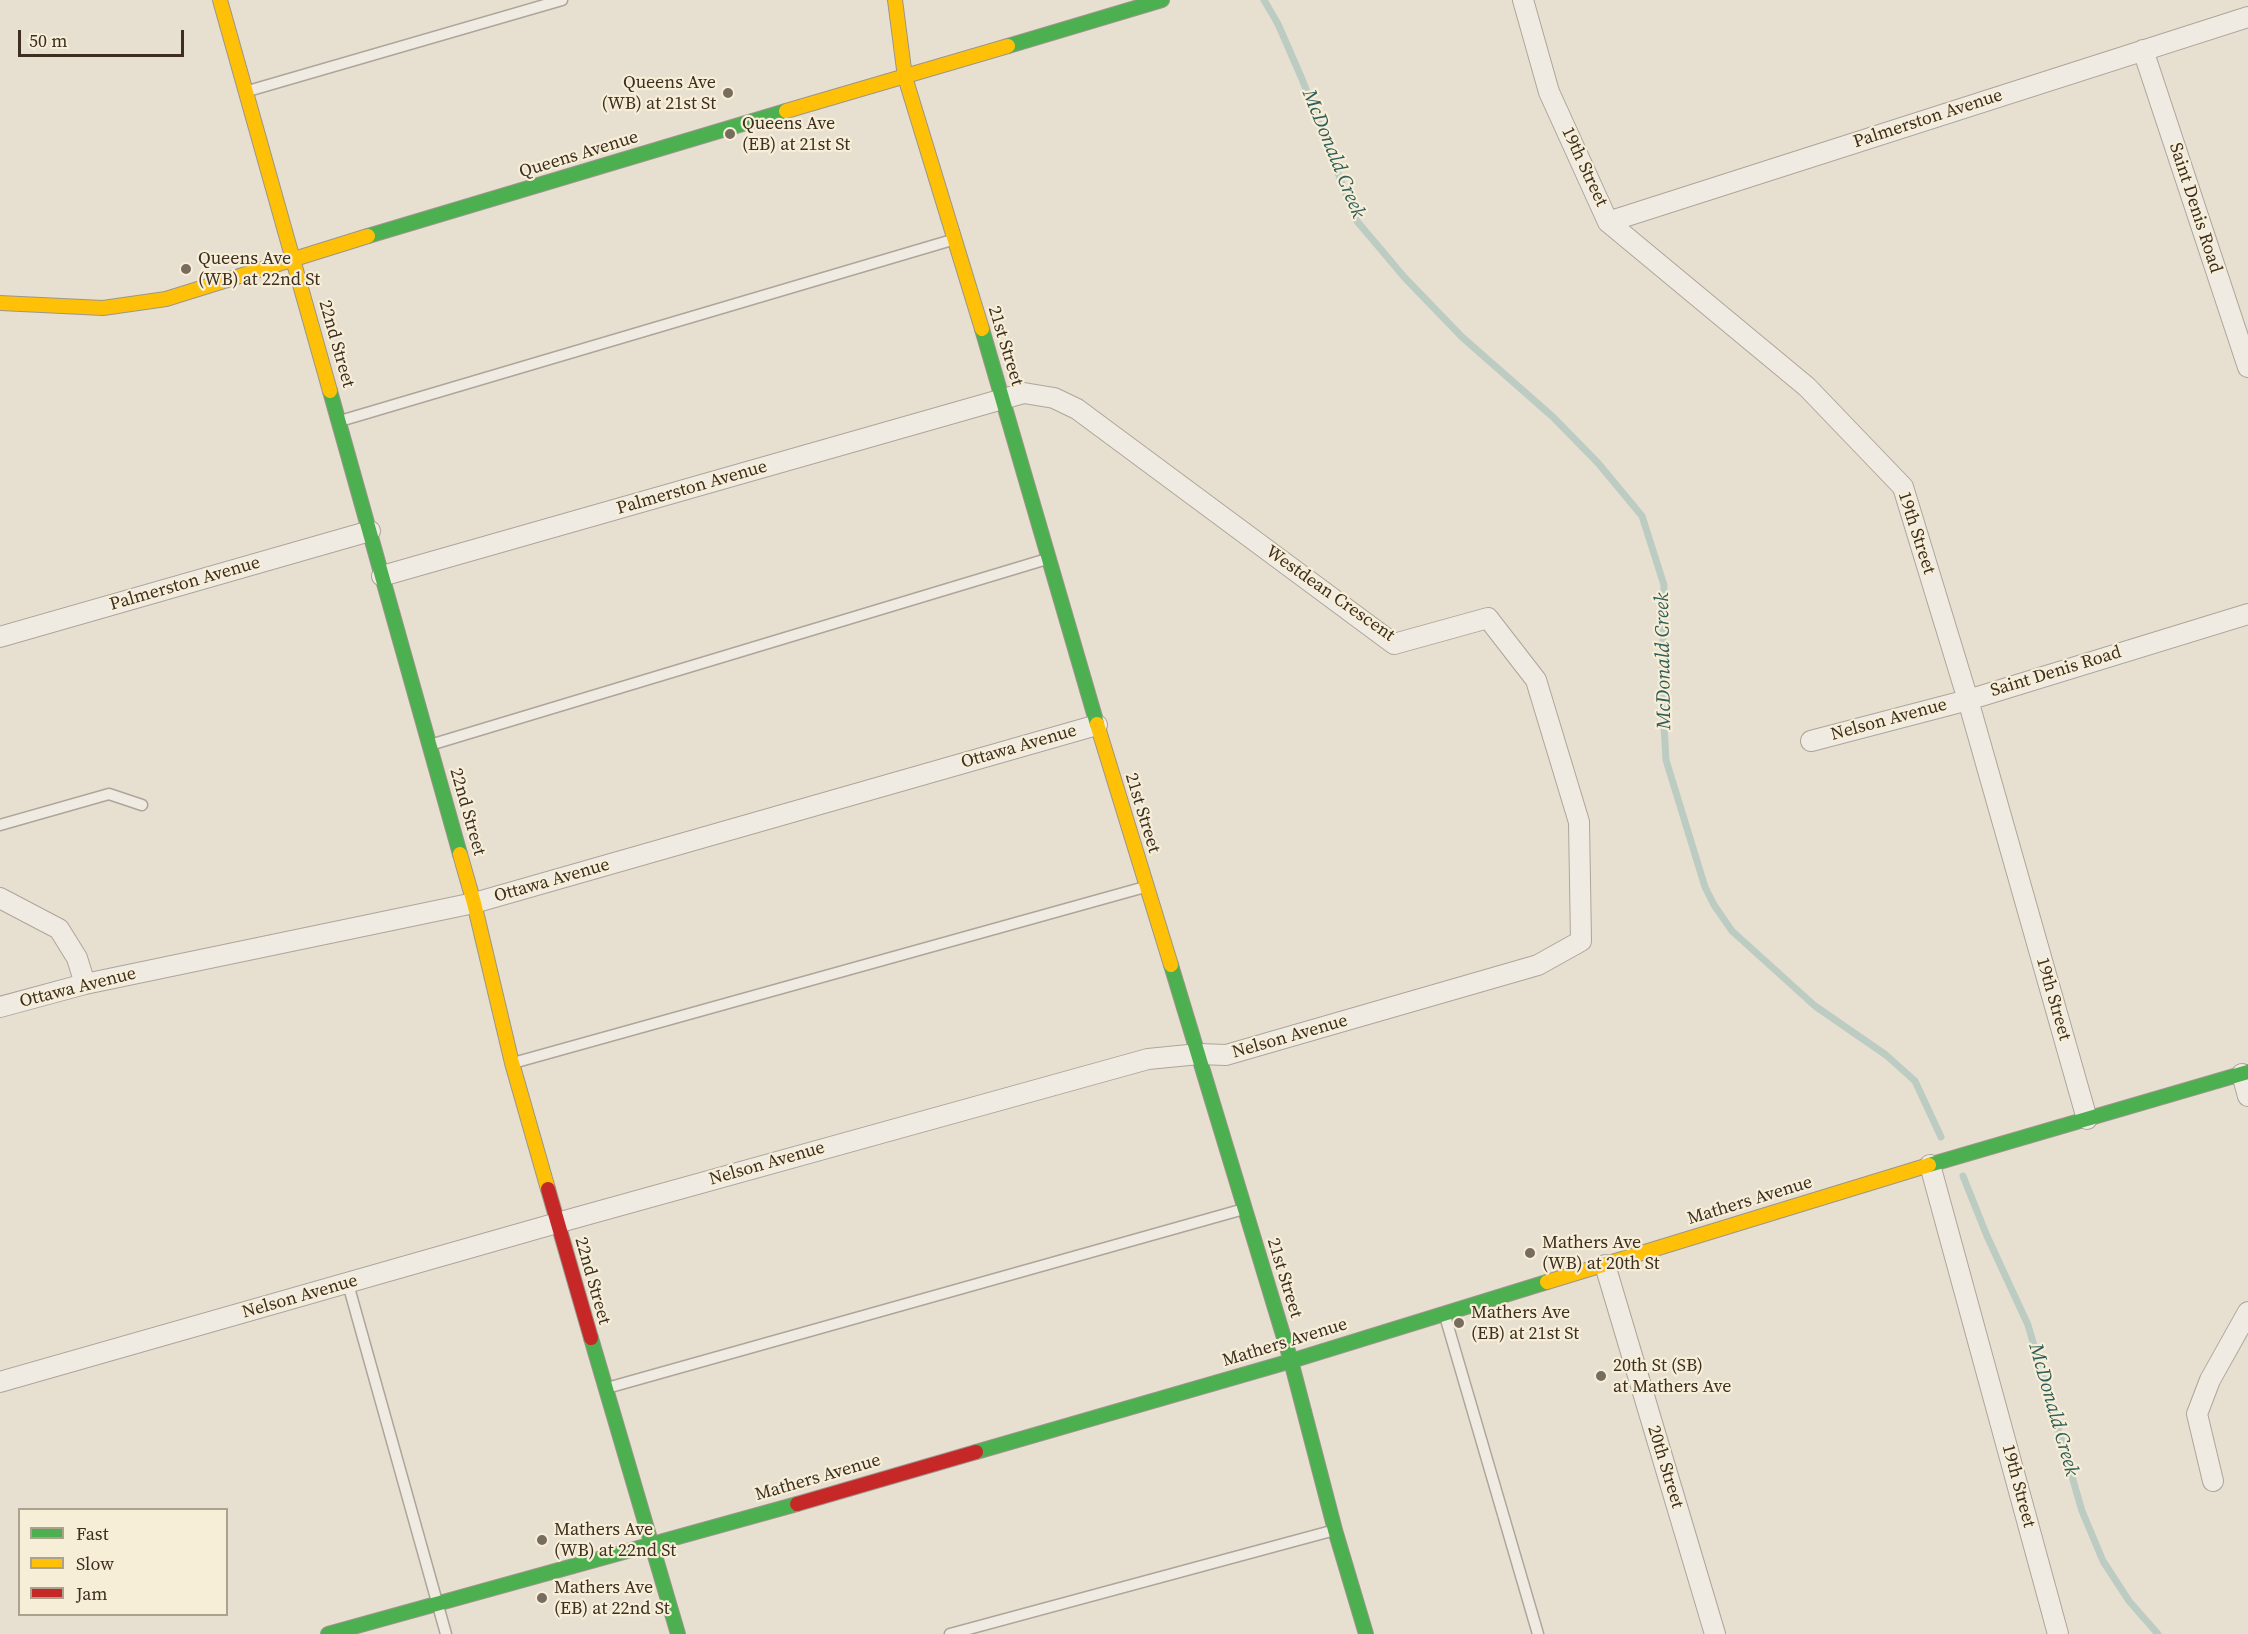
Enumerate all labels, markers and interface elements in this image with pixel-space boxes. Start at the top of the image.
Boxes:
scale bar [21,18,188,56]
text: 50 m [29,28,67,53]
place label: Queens Ave (WB) at 21st St [601,72,716,115]
street label: Palmerston Avenue [1851,85,2005,153]
marker: Queens Ave (WB) at 21st St [721,86,735,100]
water label: McDonald Creek [1296,86,1370,222]
place label: Queens Ave (EB) at 21st St [742,113,850,156]
street label: 19th Street [1556,124,1612,210]
street label: Queens Avenue [517,127,641,183]
marker: Queens Ave (EB) at 21st St [723,127,737,141]
street label: Saint Denis Road [2164,140,2226,276]
place label: Queens Ave (WB) at 22nd St [198,248,320,290]
marker: Queens Ave (WB) at 22nd St [179,262,193,276]
street label: 22nd Street [313,298,359,390]
street label: 21st Street [983,303,1027,389]
street label: Palmerston Avenue [614,456,770,520]
street label: 19th Street [1893,489,1939,577]
street label: Westdean Crescent [1261,541,1399,647]
street label: Palmerston Avenue [107,552,263,616]
water label: McDonald Creek [1651,592,1677,730]
street label: Saint Denis Road [1988,642,2124,702]
street label: Nelson Avenue [1829,694,1949,746]
street label: Ottawa Avenue [959,720,1079,774]
street label: 22nd Street [444,766,490,858]
street label: 21st Street [1120,770,1164,856]
street label: Ottawa Avenue [492,854,612,908]
street label: 19th Street [2031,955,2075,1043]
street label: Ottawa Avenue [18,963,138,1013]
street label: Nelson Avenue [1230,1010,1350,1064]
street label: Nelson Avenue [707,1137,827,1191]
street label: Mathers Avenue [1685,1172,1815,1230]
place label: Mathers Ave (WB) at 20th St [1542,1232,1660,1274]
street label: 22nd Street [569,1235,615,1327]
street label: 21st Street [1262,1235,1306,1321]
marker: Mathers Ave (WB) at 20th St [1523,1246,1537,1260]
street label: Nelson Avenue [240,1270,360,1324]
place label: Mathers Ave (EB) at 21st St [1471,1302,1579,1344]
street label: Mathers Avenue [1220,1314,1350,1372]
marker: Mathers Ave (EB) at 21st St [1452,1316,1466,1330]
water label: McDonald Creek [2023,1341,2083,1479]
place label: 20th St (SB) at Mathers Ave [1613,1355,1731,1398]
marker: 20th St (SB) at Mathers Ave [1594,1369,1608,1383]
street label: 20th Street [1642,1423,1688,1511]
street label: 19th Street [1997,1442,2039,1530]
street label: Mathers Avenue [753,1450,883,1506]
legend [18,1508,228,1616]
place label: Mathers Ave (WB) at 22nd St [554,1519,676,1562]
text: Fast [76,1521,109,1546]
marker: Mathers Ave (WB) at 22nd St [535,1533,549,1547]
text: Slow [76,1551,114,1576]
place label: Mathers Ave (EB) at 22nd St [554,1577,670,1620]
text: Jam [76,1581,108,1606]
marker: Mathers Ave (EB) at 22nd St [535,1591,549,1605]

